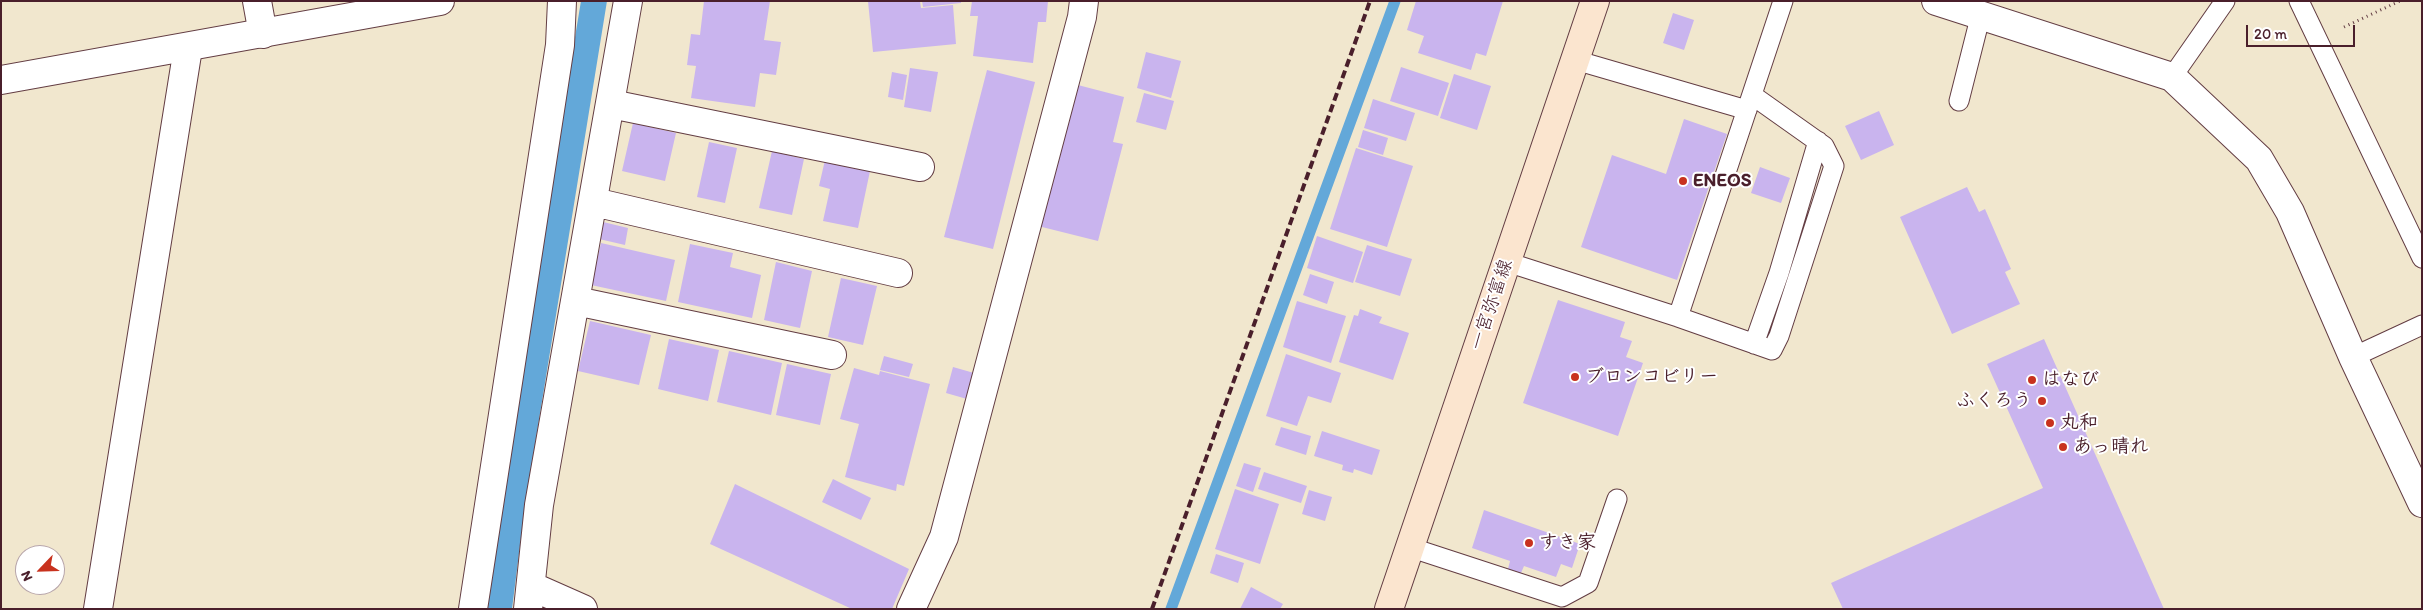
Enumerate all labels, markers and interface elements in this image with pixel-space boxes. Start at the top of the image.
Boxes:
scale bar [2248,15,2357,47]
text: 20 m [2254,25,2287,43]
place label: ENEOS [1693,170,1751,192]
marker: ENEOS [1677,175,1689,187]
street label: 一宮弥富線 [1466,256,1518,354]
place label: ブロンコビリー [1585,366,1718,388]
place label: はなび [2042,369,2099,391]
marker: ブロンコビリー [1569,371,1581,383]
marker: はなび [2026,374,2038,386]
place label: ふくろう [1956,390,2032,412]
marker: ふくろう [2036,395,2048,407]
place label: 丸和 [2060,412,2098,434]
marker: 丸和 [2044,417,2056,429]
place label: あっ晴れ [2073,436,2149,458]
marker: あっ晴れ [2057,441,2069,453]
place label: すき家 [1539,532,1596,554]
marker: すき家 [1523,537,1535,549]
north arrow [15,545,65,595]
text: N [17,568,36,584]

